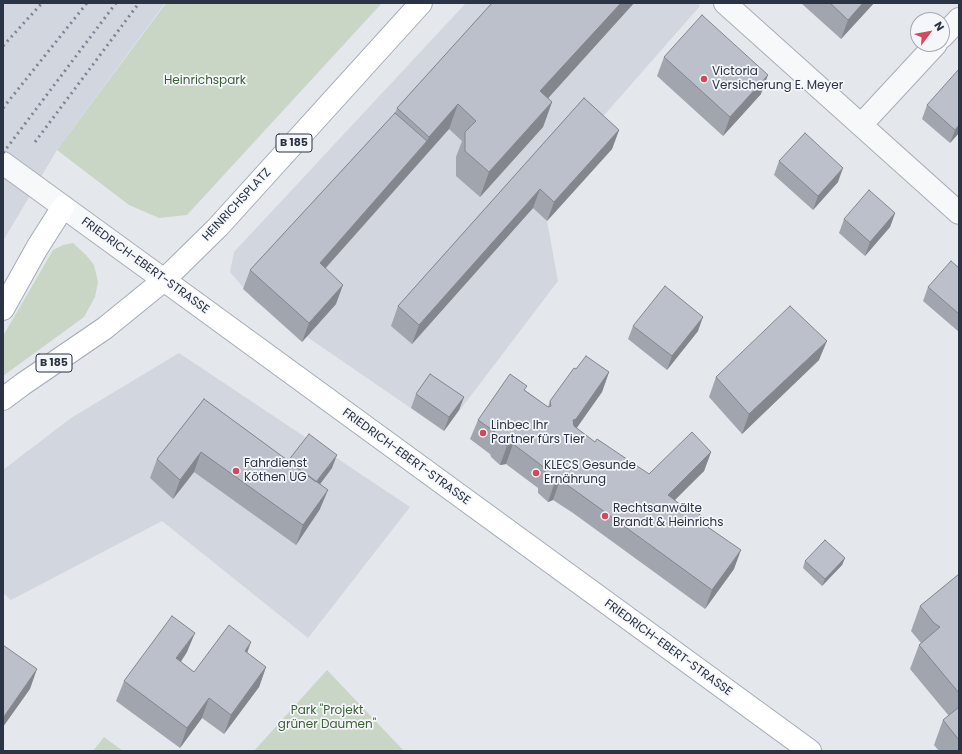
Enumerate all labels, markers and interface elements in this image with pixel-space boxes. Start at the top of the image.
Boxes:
north arrow [910,12,950,52]
text: N [930,18,948,34]
place label: Victoria Versicherung E. Meyer [712,65,843,93]
park label: Heinrichspark [164,74,246,88]
marker: Victoria Versicherung E. Meyer [699,74,709,84]
road number: B 185 [276,134,312,152]
street label: HEINRICHSPLATZ [200,166,274,244]
street label: FRIEDRICH-EBERT-STRASSE [78,215,212,317]
road number: B 185 [36,354,72,372]
street label: FRIEDRICH-EBERT-STRASSE [339,406,473,508]
place label: Linbec Ihr Partner fürs Tier [491,419,585,447]
marker: Linbec Ihr Partner fürs Tier [478,428,488,438]
place label: Fahrdienst Köthen UG [244,457,307,485]
place label: KLECS Gesunde Ernährung [544,459,636,487]
marker: Fahrdienst Köthen UG [231,466,241,476]
marker: KLECS Gesunde Ernährung [531,468,541,478]
place label: Rechtsanwälte Brandt & Heinrichs [613,502,723,530]
marker: Rechtsanwälte Brandt & Heinrichs [600,511,610,521]
street label: FRIEDRICH-EBERT-STRASSE [601,597,735,699]
park label: Park "Projekt grüner Daumen" [278,704,376,732]

